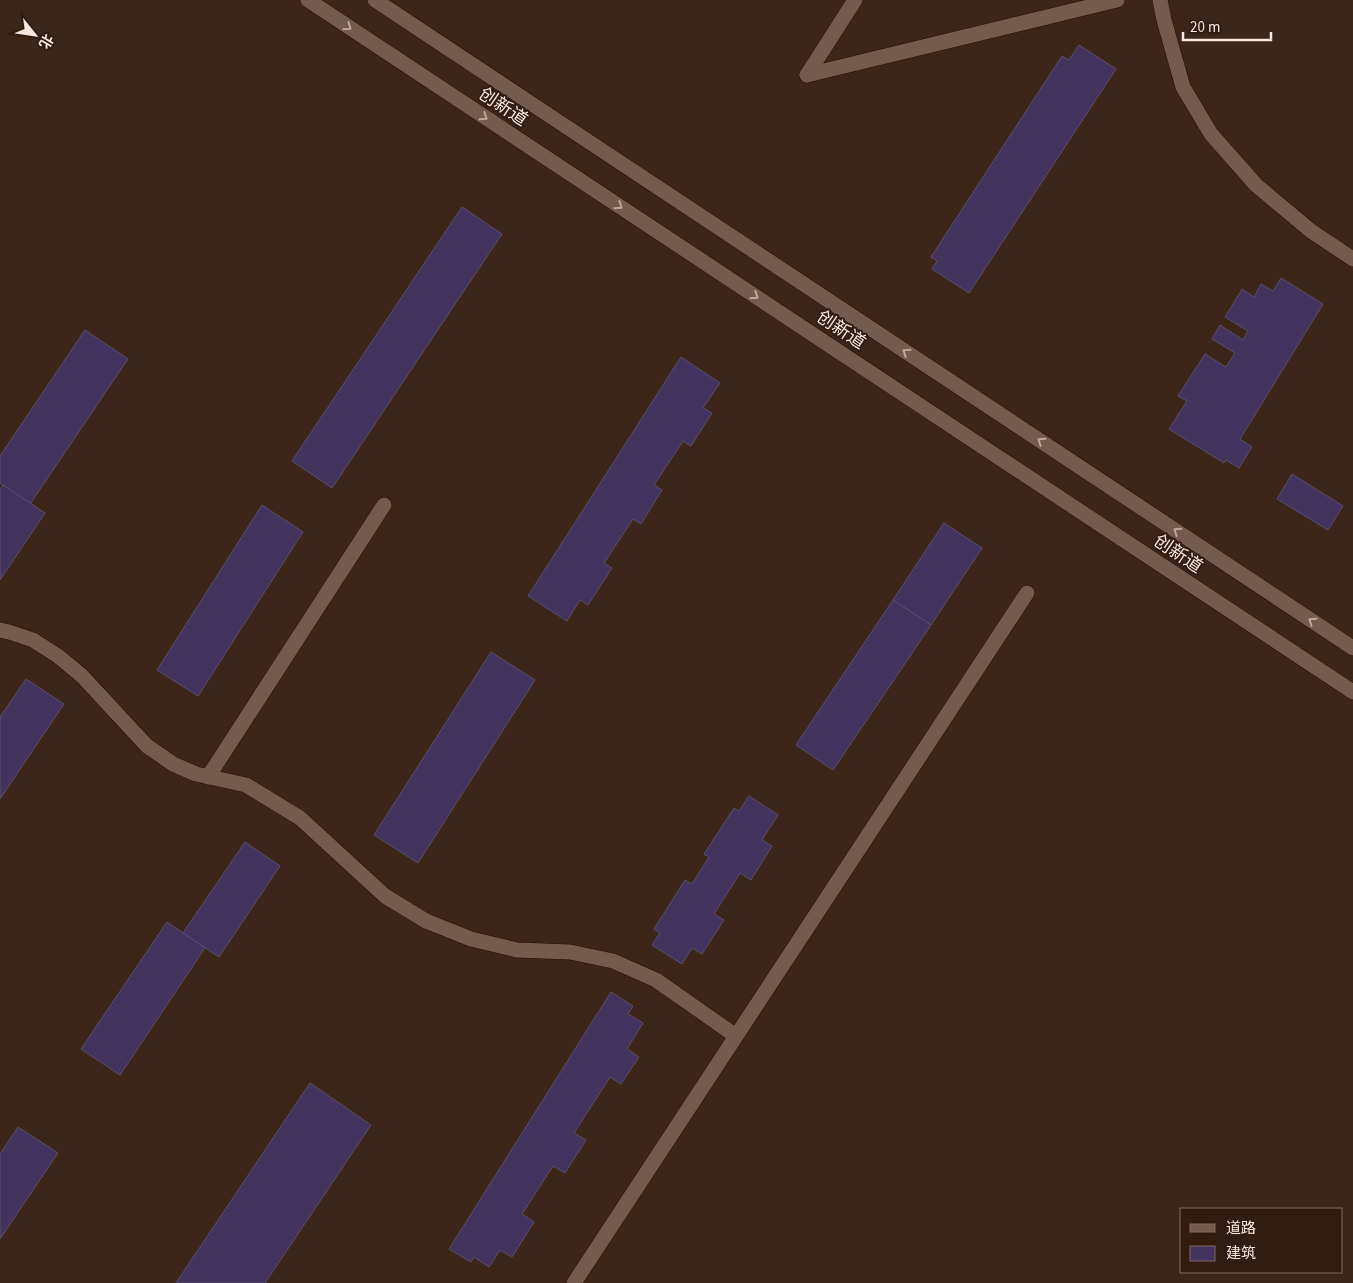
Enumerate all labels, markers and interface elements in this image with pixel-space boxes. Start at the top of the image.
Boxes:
north arrow [10,10,60,60]
scale bar [1183,10,1270,42]
text: 20 m [1190,17,1220,38]
one-way arrow [342,21,352,30]
text: 北 [33,30,58,52]
street label: 创新道 [474,82,532,132]
one-way arrow [478,110,487,120]
one-way arrow [613,200,623,209]
one-way arrow [749,290,758,299]
street label: 创新道 [812,305,870,355]
one-way arrow [902,349,912,358]
one-way arrow [1038,438,1047,448]
one-way arrow [1173,528,1183,537]
street label: 创新道 [1149,529,1207,579]
one-way arrow [1309,618,1318,627]
legend [1180,1208,1343,1273]
text: 道路 [1226,1218,1256,1239]
text: 建筑 [1226,1243,1256,1264]

